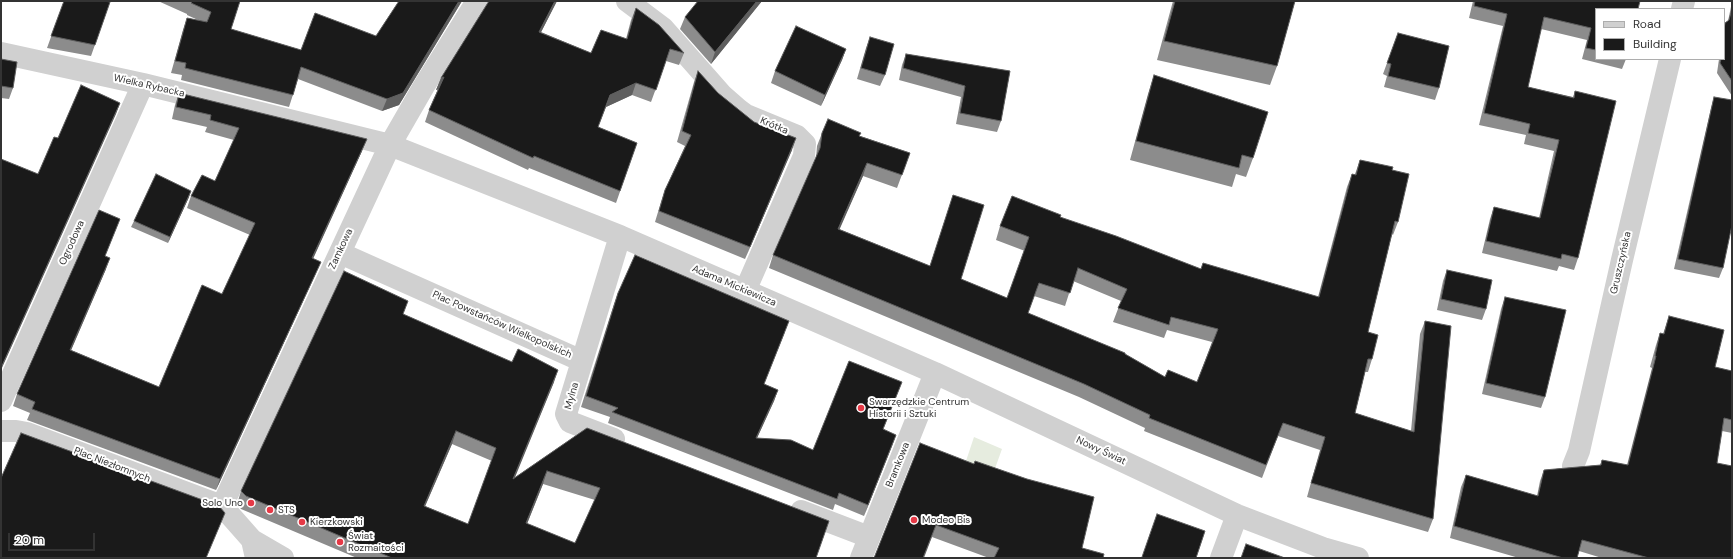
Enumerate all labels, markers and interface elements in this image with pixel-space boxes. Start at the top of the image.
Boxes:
legend [1595,8,1725,60]
text: Road [1633,16,1661,32]
text: Building [1633,36,1677,52]
street label: Wielka Rybacka [112,72,186,100]
street label: Krótka [758,115,790,137]
street label: Ogrodowa [57,219,87,267]
street label: Zamkowa [326,227,356,271]
street label: Gruszczyńska [1608,231,1634,295]
street label: Adama Mickiewicza [690,263,778,309]
street label: Plac Powstańców Wielkopolskich [430,289,574,361]
street label: Mylna [562,381,582,411]
place label: Swarzędzkie Centrum Historii i Sztuki [869,396,969,420]
marker: Swarzędzkie Centrum Historii i Sztuki [856,403,866,413]
street label: Nowy Świat [1074,434,1128,468]
street label: Bramkowa [884,441,912,489]
street label: Plac Niezłomnych [72,445,152,485]
place label: Solo Uno [202,497,243,509]
marker: Solo Uno [246,498,256,508]
place label: STS [278,504,295,516]
marker: STS [265,505,275,515]
place label: Modeo Bis [922,514,970,526]
marker: Modeo Bis [909,515,919,525]
place label: Kierzkowski [310,516,363,528]
marker: Kierzkowski [297,517,307,527]
scale bar [10,525,97,551]
place label: Świat Rozmaitości [348,530,404,554]
text: 20 m [15,532,44,548]
marker: Świat Rozmaitości [335,537,345,547]

